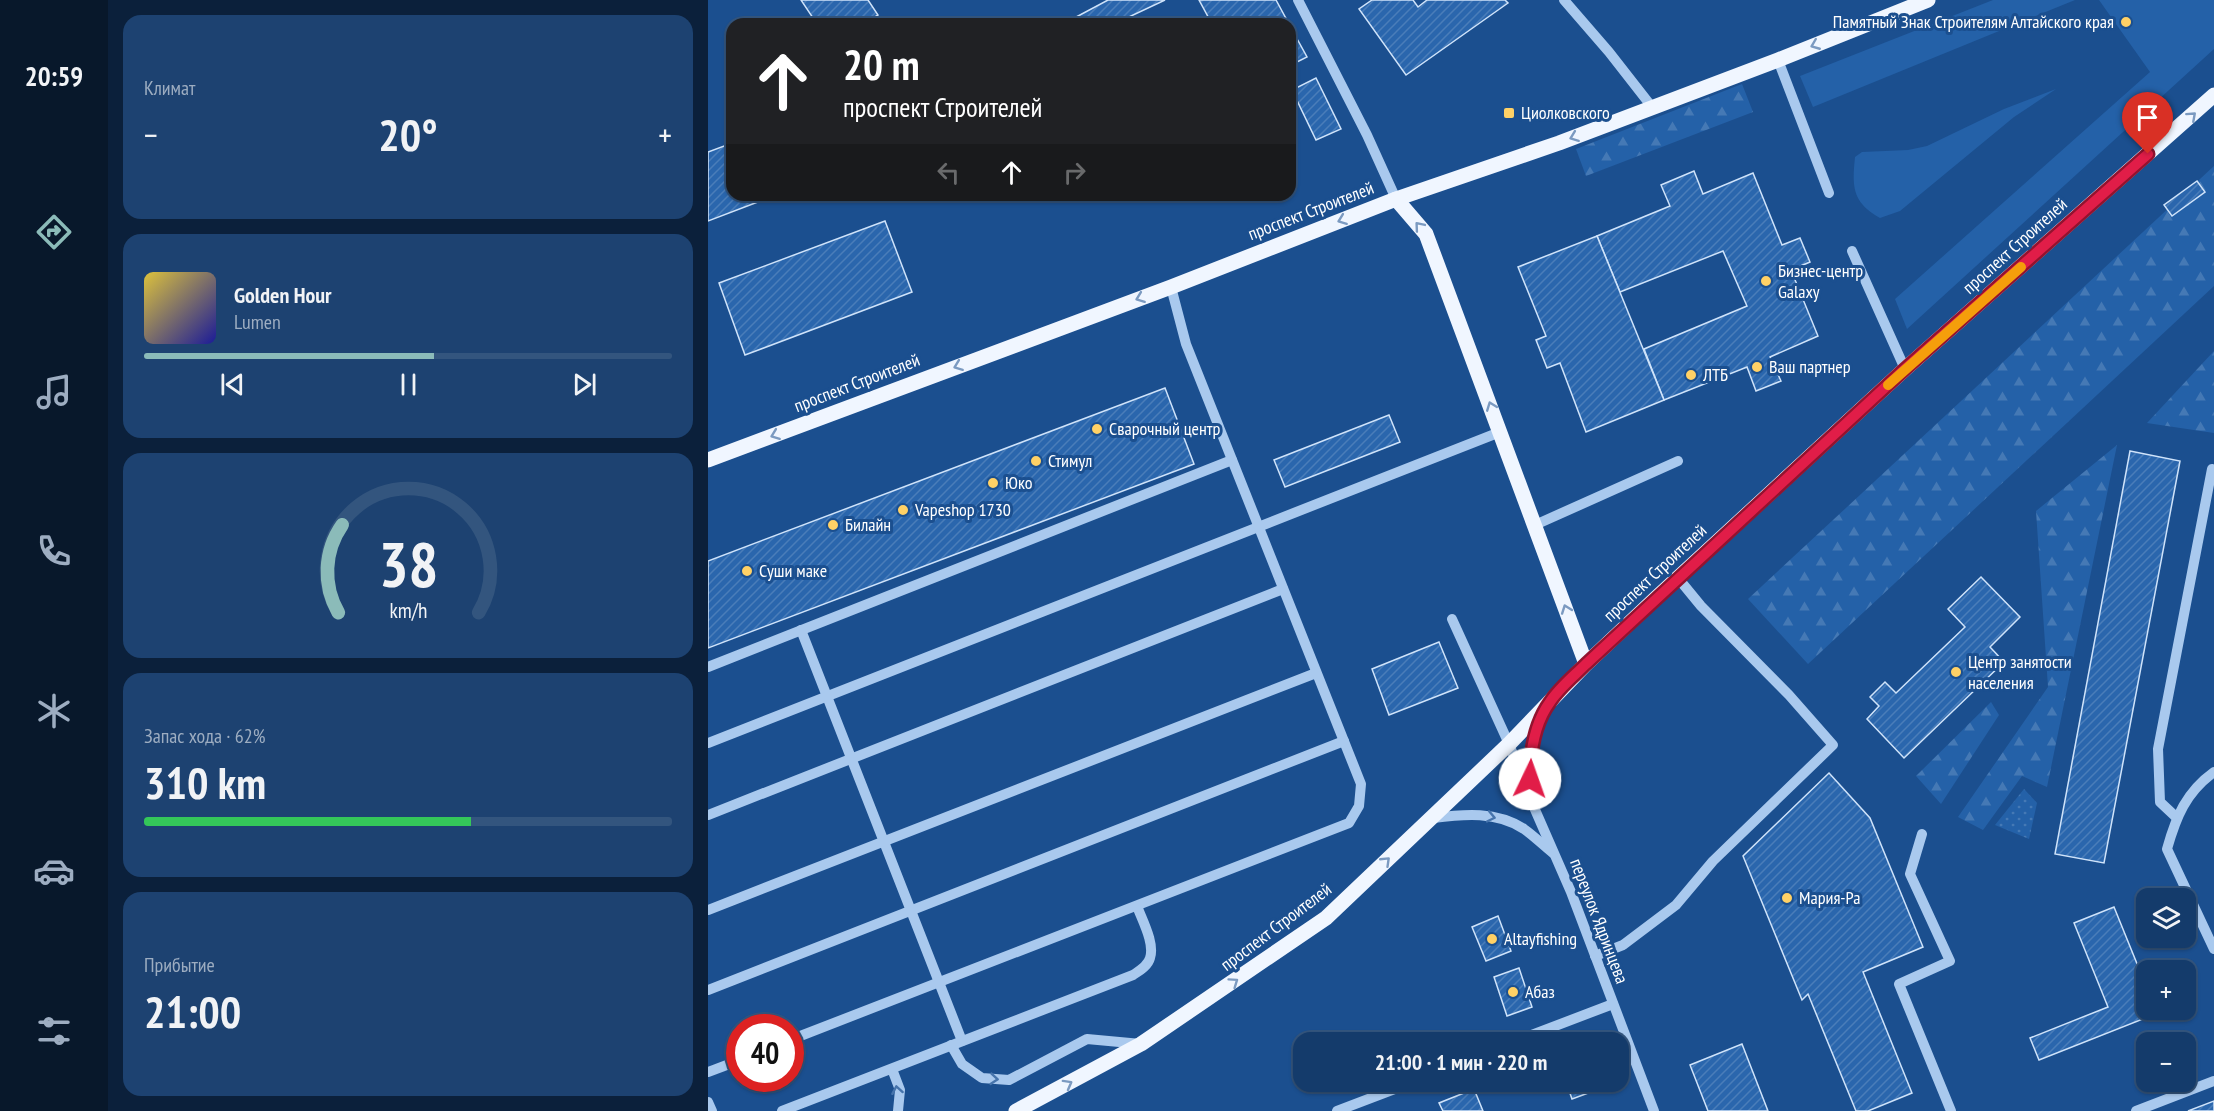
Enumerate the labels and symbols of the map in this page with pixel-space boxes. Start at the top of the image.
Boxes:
place label: Памятный Знак Строителям Алтайского края [1833,10,2114,33]
marker: Памятный Знак Строителям Алтайского края [2119,15,2133,29]
one-way arrow [1811,38,1822,50]
pin [2122,92,2173,154]
place label: Циолковского [1521,101,1610,124]
marker: Циолковского [1502,106,1516,120]
one-way arrow [2185,112,2196,123]
one-way arrow [1570,130,1581,142]
street label: проспект Строителей [1245,176,1377,245]
street label: проспект Строителей [1958,193,2072,299]
one-way arrow [1337,213,1348,225]
one-way arrow [1415,222,1426,233]
place label: Бизнес-центр Galaxy [1778,259,1863,303]
marker: Бизнес-центр Galaxy [1759,274,1773,288]
one-way arrow [1136,291,1147,303]
street label: проспект Строителей [791,348,923,417]
place label: Ваш партнер [1769,355,1851,378]
one-way arrow [953,359,964,372]
marker: Ваш партнер [1750,360,1764,374]
place label: ЛТБ [1702,363,1728,386]
marker: ЛТБ [1684,368,1698,382]
one-way arrow [1485,402,1498,412]
place label: Сварочный центр [1109,417,1221,440]
marker: Сварочный центр [1090,422,1104,436]
one-way arrow [770,427,781,440]
place label: Стимул [1048,449,1092,472]
marker: Стимул [1029,454,1043,468]
place label: Юко [1005,471,1033,494]
marker: Юко [986,476,1000,490]
place label: Vapeshop 1730 [914,498,1011,521]
marker: Vapeshop 1730 [896,503,910,517]
place label: Билайн [845,513,891,536]
marker: Билайн [826,518,840,532]
street label: проспект Строителей [1598,519,1711,626]
place label: Суши маке [759,559,827,582]
marker: Суши маке [740,564,754,578]
one-way arrow [1560,604,1573,615]
place label: Центр занятости населения [1968,650,2072,694]
marker: Центр занятости населения [1949,665,1963,679]
position arrow [1498,747,1562,811]
one-way arrow [1486,810,1496,823]
street label: переулок Ядринцева [1565,855,1634,987]
one-way arrow [1379,857,1389,868]
street label: проспект Строителей [1216,877,1336,976]
place label: Мария-Ра [1799,886,1860,909]
marker: Мария-Ра [1780,891,1794,905]
place label: Altayfishing [1504,927,1577,950]
marker: Altayfishing [1485,932,1499,946]
one-way arrow [1227,978,1238,989]
place label: Абаз [1525,980,1555,1003]
marker: Абаз [1506,985,1520,999]
speed limit sign: 40 [726,1014,804,1092]
one-way arrow [990,1072,999,1085]
one-way arrow [1062,1080,1072,1091]
one-way arrow [892,1085,904,1095]

